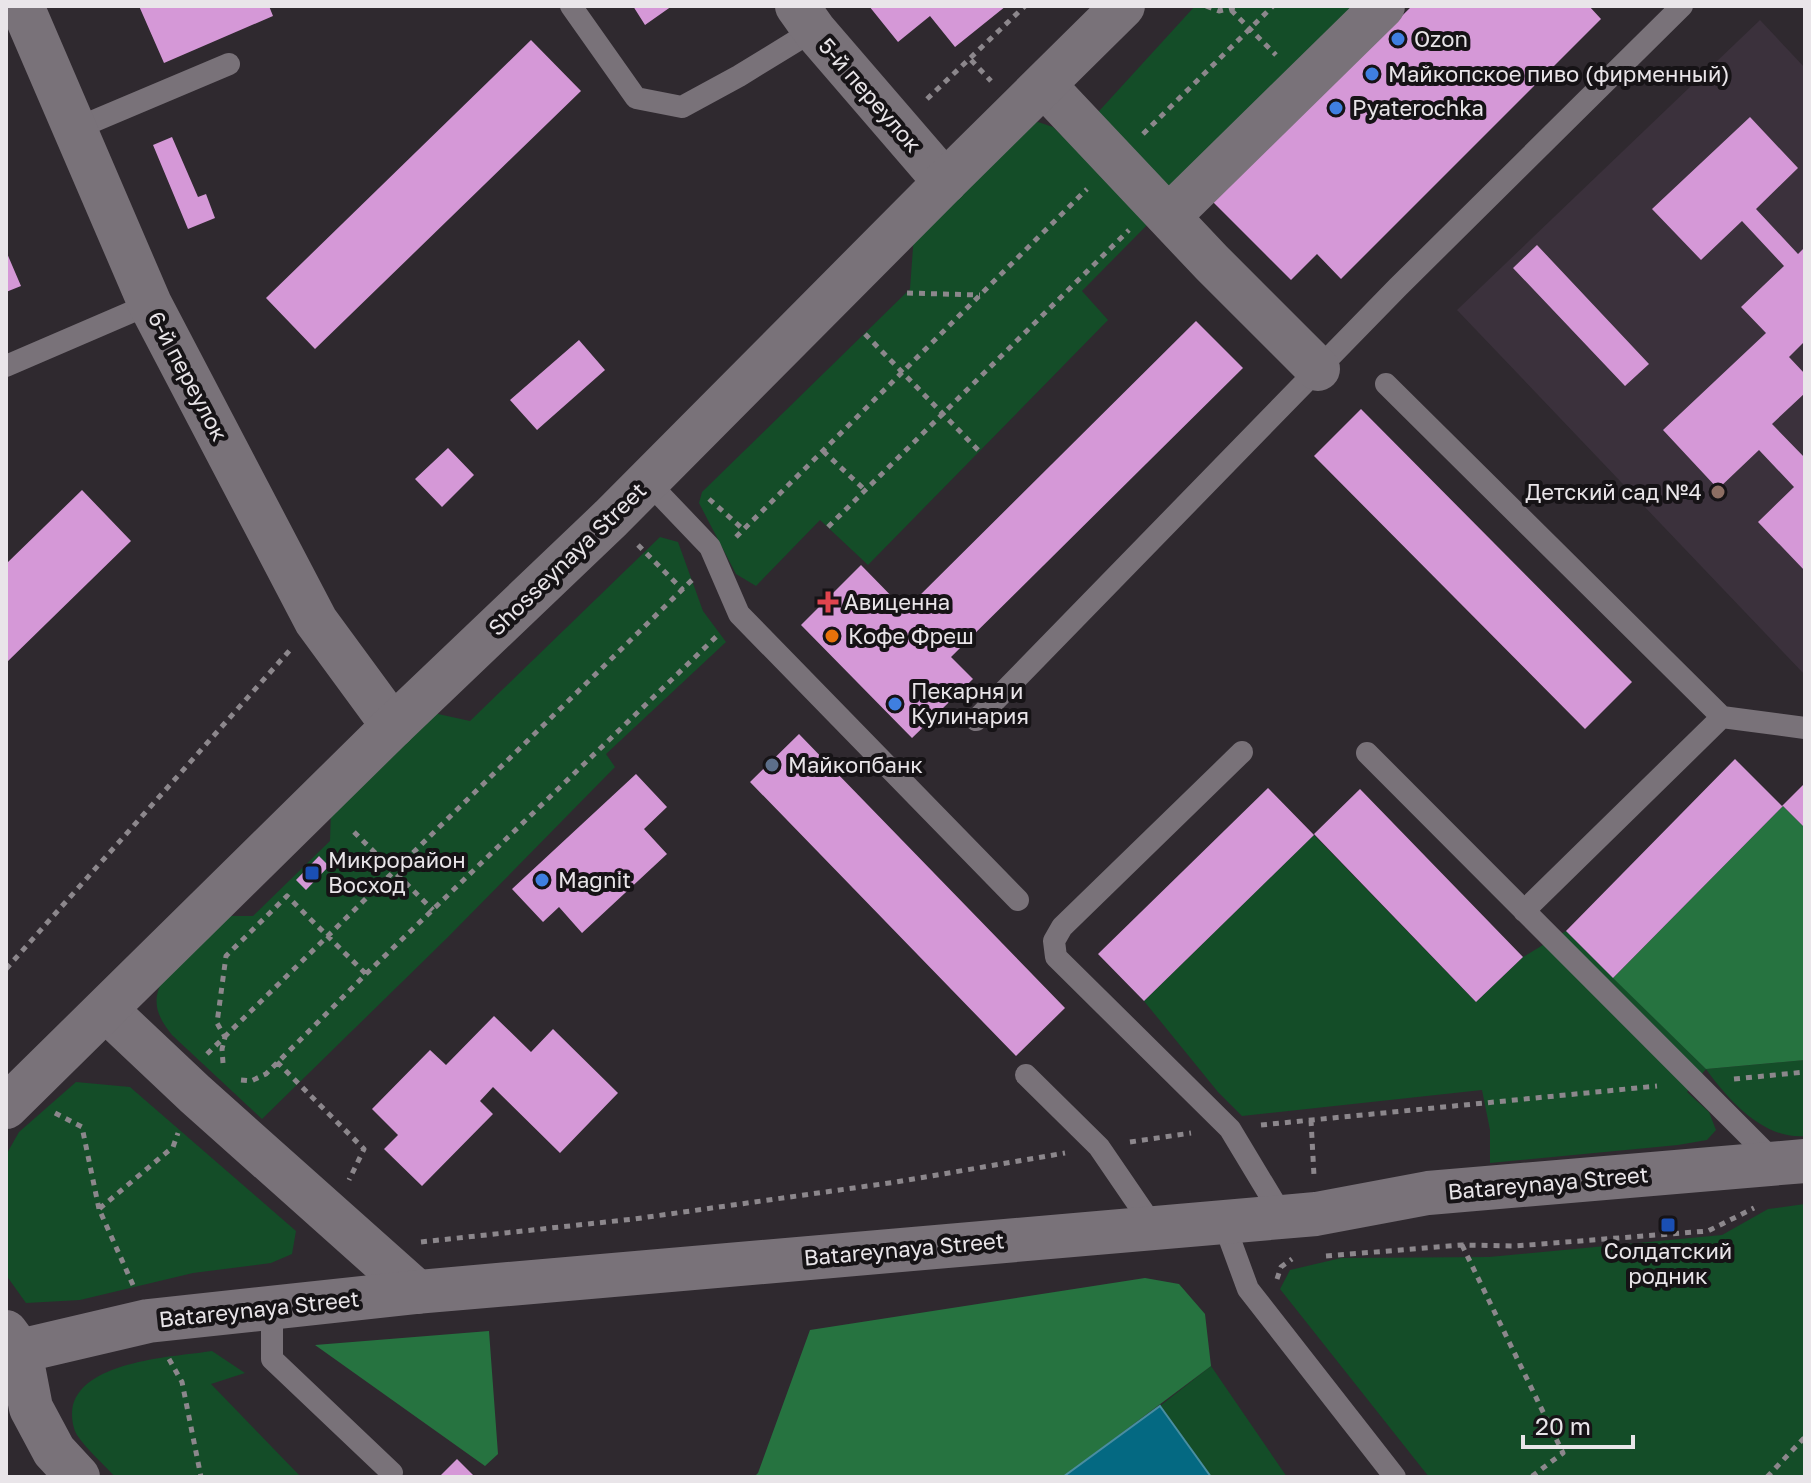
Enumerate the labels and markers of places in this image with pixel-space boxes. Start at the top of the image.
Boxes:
place label: Ozon [1414,25,1468,52]
marker: Ozon [1389,30,1407,48]
place label: Майкопское пиво (фирменный) [1388,60,1730,87]
marker: Майкопское пиво (фирменный) [1363,65,1381,83]
place label: Pyaterochka [1352,94,1484,121]
marker: Pyaterochka [1327,99,1345,117]
place label: Детский сад №4 [1525,478,1702,505]
marker: Детский сад №4 [1709,483,1727,501]
place label: Авиценна [844,588,950,615]
marker: Авиценна [819,593,837,611]
place label: Кофе Фреш [848,622,974,649]
marker: Кофе Фреш [823,627,841,645]
place label: Пекарня и Кулинария [911,677,1029,729]
marker: Пекарня и Кулинария [886,695,904,713]
place label: Майкопбанк [788,751,923,778]
marker: Майкопбанк [763,756,781,774]
place label: Микрорайон Восход [328,846,466,898]
marker: Микрорайон Восход [303,864,321,882]
place label: Magnit [558,866,631,893]
marker: Magnit [533,871,551,889]
marker: Солдатский родник [1659,1216,1677,1234]
place label: Солдатский родник [1604,1237,1732,1289]

